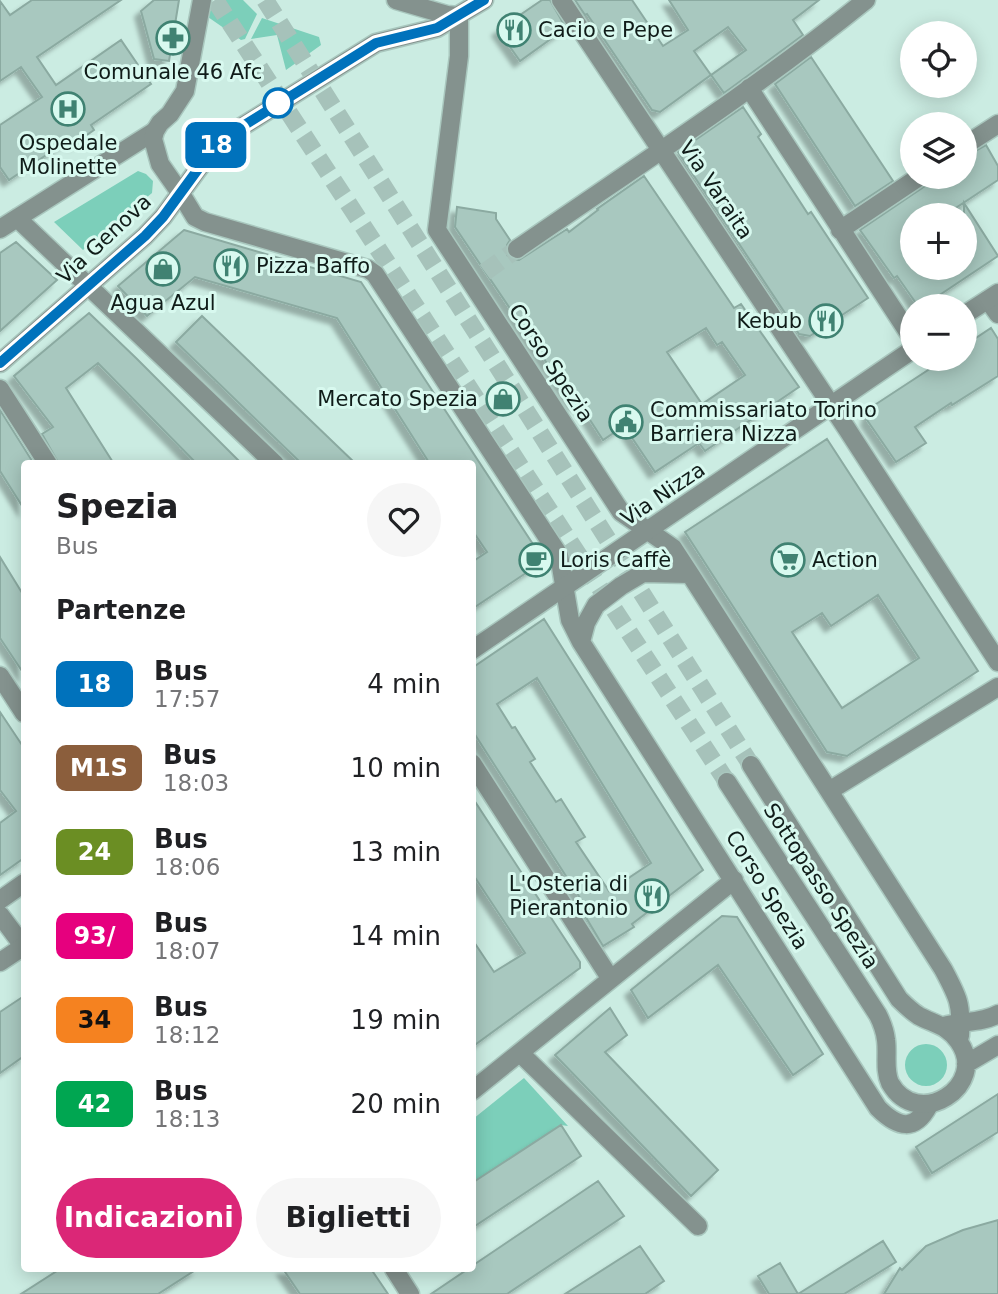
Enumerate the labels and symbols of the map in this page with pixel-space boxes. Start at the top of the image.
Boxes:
restaurant icon: Cacio e Pepe [495,11,533,49]
place label: Cacio e Pepe [538,18,673,42]
pharmacy icon: Comunale 46 Afc [154,19,192,57]
place label: Comunale 46 Afc [84,60,262,84]
unlabelled marker [263,88,293,118]
hospital icon: Ospedale Molinette [49,90,87,128]
line badge: 18 [184,122,248,168]
place label: Ospedale Molinette [19,131,117,179]
street label: Via Varaita [674,136,758,244]
street label: Via Genova [52,189,156,289]
restaurant icon: Pizza Baffo [212,247,250,285]
shop icon: Agua Azul [144,250,182,288]
place label: Pizza Baffo [256,254,370,278]
place label: Agua Azul [110,291,216,315]
street label: Corso Spezia [504,299,598,427]
restaurant icon: Kebub [807,302,845,340]
place label: Kebub [736,309,802,333]
shop icon: Mercato Spezia [484,380,522,418]
place label: Mercato Spezia [317,387,478,411]
place label: Commissariato Torino Barriera Nizza [650,398,877,446]
public building icon: Commissariato Torino Barriera Nizza [607,403,645,441]
street label: Via Nizza [617,457,709,531]
cafe icon: Loris Caffè [517,541,555,579]
supermarket icon: Action [769,541,807,579]
place label: Loris Caffè [560,548,671,572]
place label: Action [812,548,878,572]
street label: Sottopasso Spezia [759,799,883,973]
street label: Corso Spezia [721,826,813,954]
place label: L'Osteria di Pierantonio [509,872,628,920]
restaurant icon: L'Osteria di Pierantonio [633,877,671,915]

